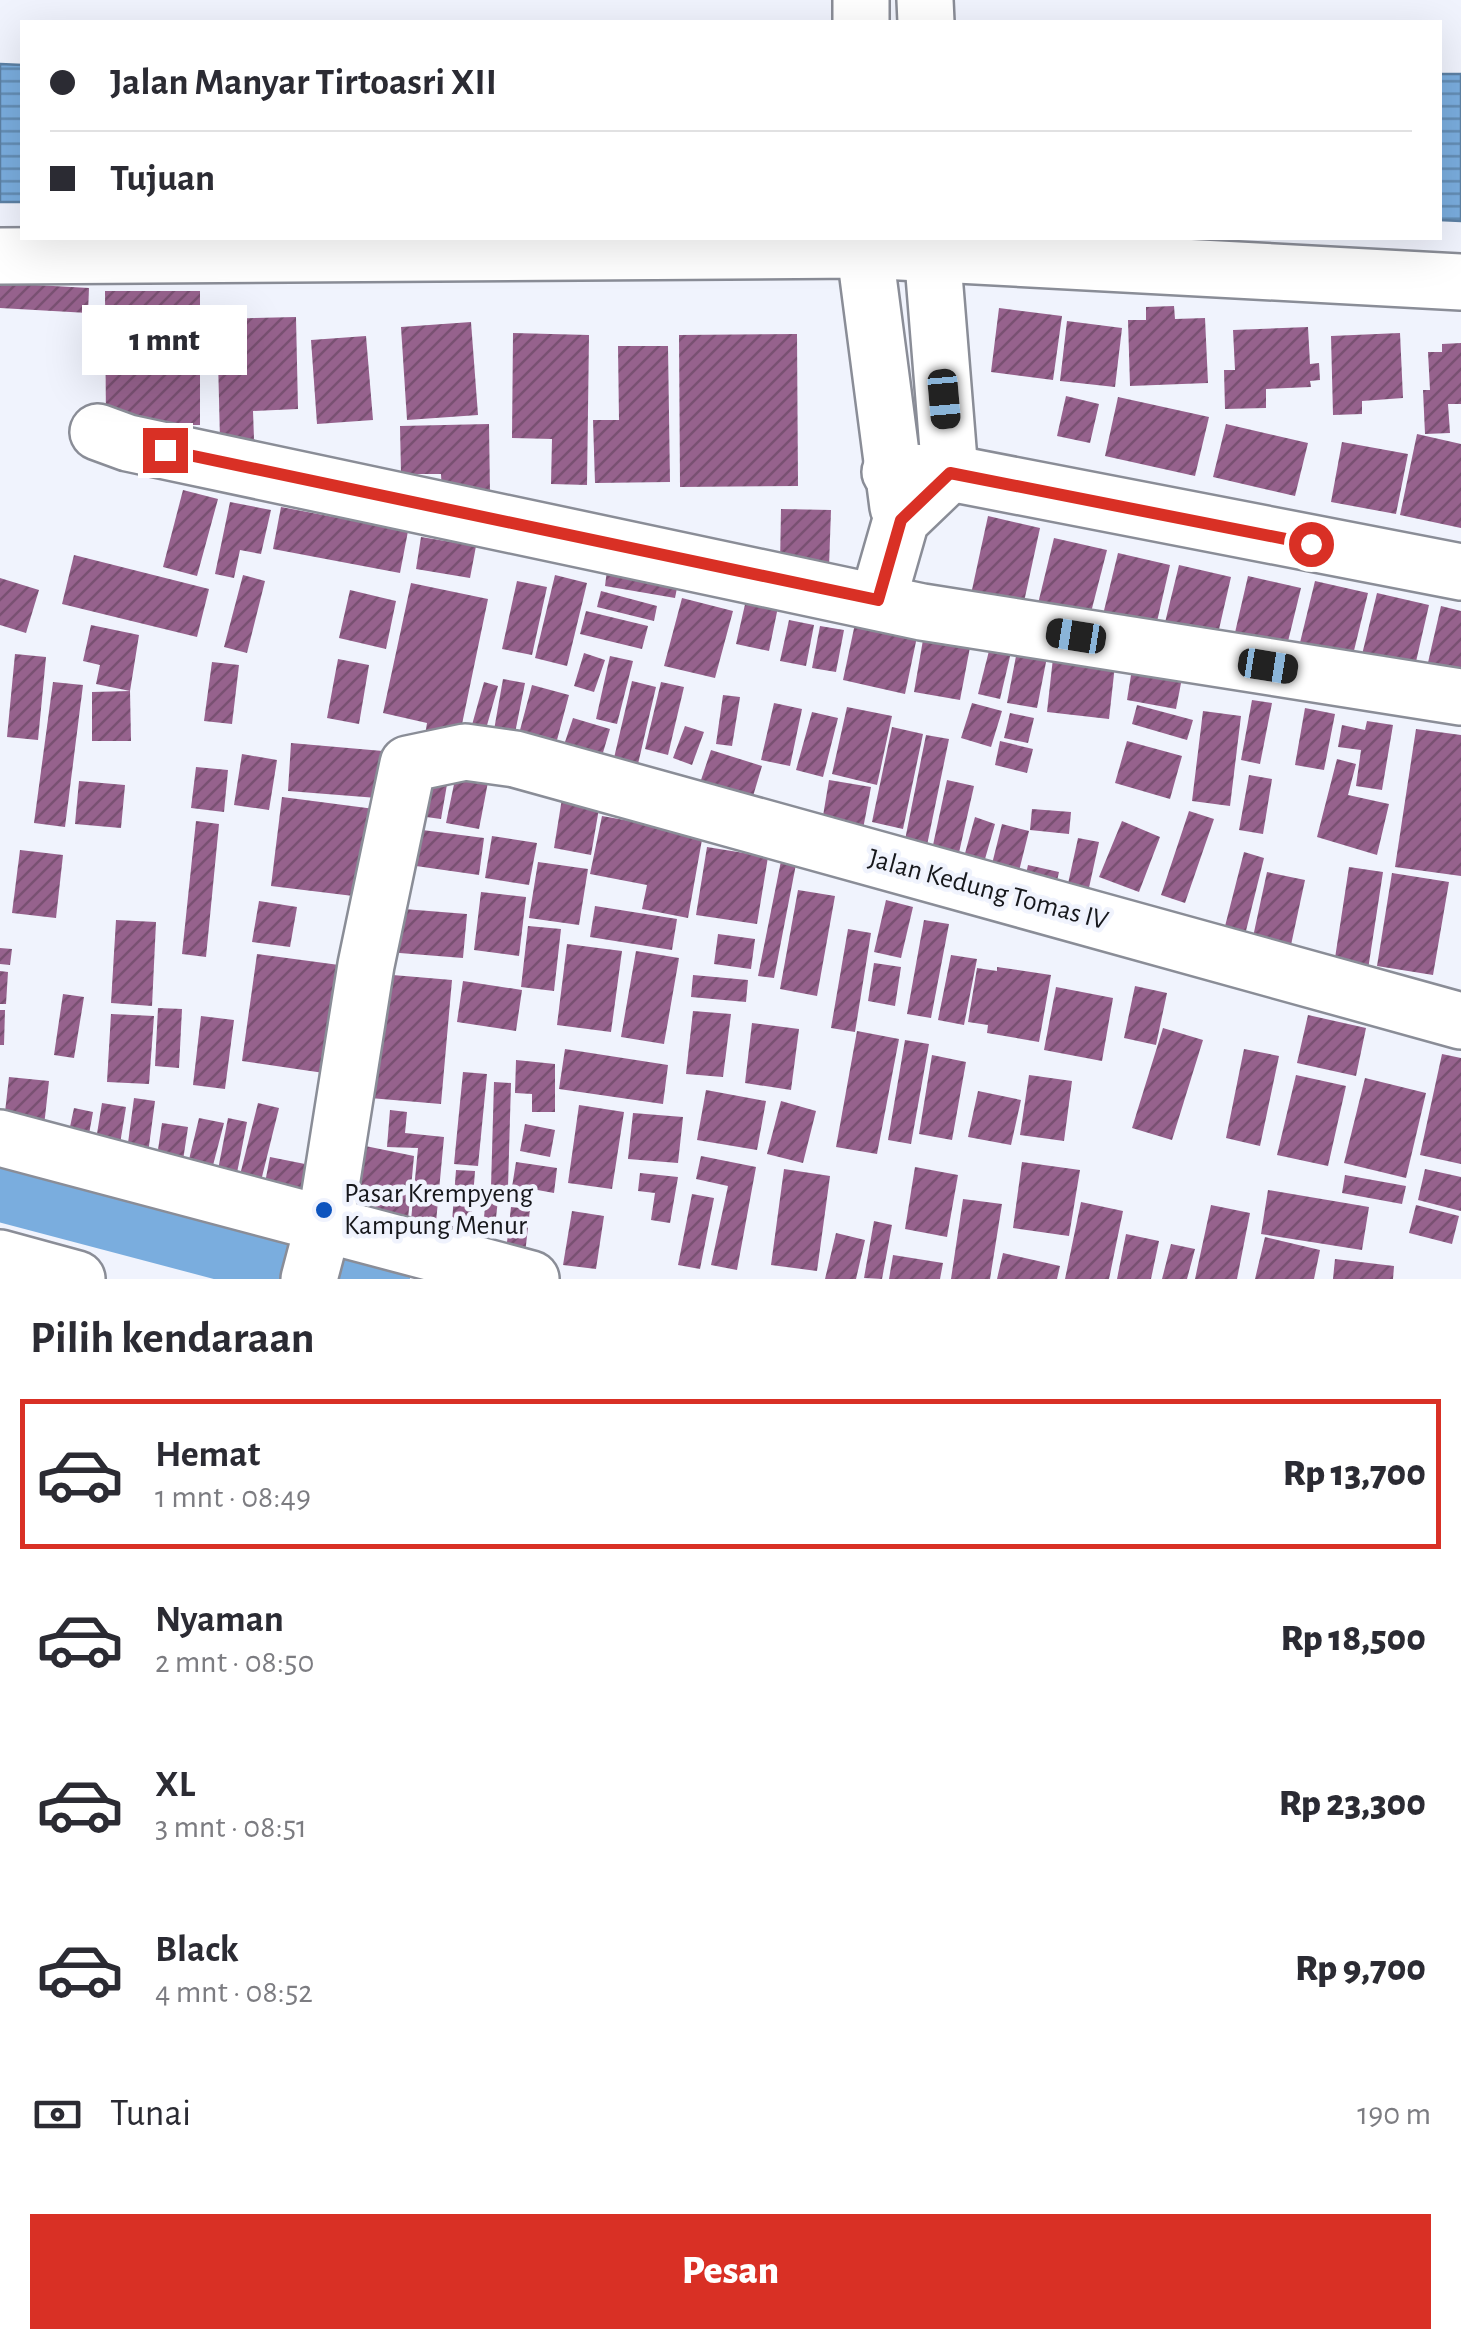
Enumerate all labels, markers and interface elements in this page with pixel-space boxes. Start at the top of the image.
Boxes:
text: Jalan Manyar Tirtoasri XII [110,64,497,102]
text: Tujuan [110,160,215,198]
callout: 1 mnt [82,305,248,375]
text: 1 mnt [129,324,200,356]
car [926,368,962,430]
route end [143,428,188,473]
route start [1289,522,1334,567]
car [1044,616,1108,656]
car [1236,646,1300,686]
street label: Jalan Kedung Tomas IV [865,845,1111,936]
place label: Pasar Krempyeng Kampung Menur [344,1180,534,1240]
marker: Pasar Krempyeng Kampung Menur [313,1199,335,1221]
text: Pilih kendaraan [30,1316,315,1361]
icon: car [35,1429,125,1519]
text: Hemat [155,1436,260,1474]
text: Rp 13,700 [1283,1455,1426,1493]
text: 1 mnt · 08:49 [155,1481,311,1513]
icon: car [35,1594,125,1684]
text: Nyaman [155,1601,284,1639]
text: Rp 18,500 [1281,1620,1426,1658]
text: 2 mnt · 08:50 [155,1646,314,1678]
icon: car [35,1759,125,1849]
text: XL [155,1766,195,1804]
text: Rp 23,300 [1279,1785,1426,1823]
text: 3 mnt · 08:51 [155,1811,307,1843]
icon: car [35,1924,125,2014]
text: Black [155,1931,239,1969]
text: Rp 9,700 [1295,1950,1426,1988]
text: 4 mnt · 08:52 [155,1976,313,2008]
icon: cash [30,2087,85,2142]
text: Tunai [110,2095,191,2133]
text: 190 m [1357,2098,1431,2130]
button: Pesan [30,2214,1431,2329]

